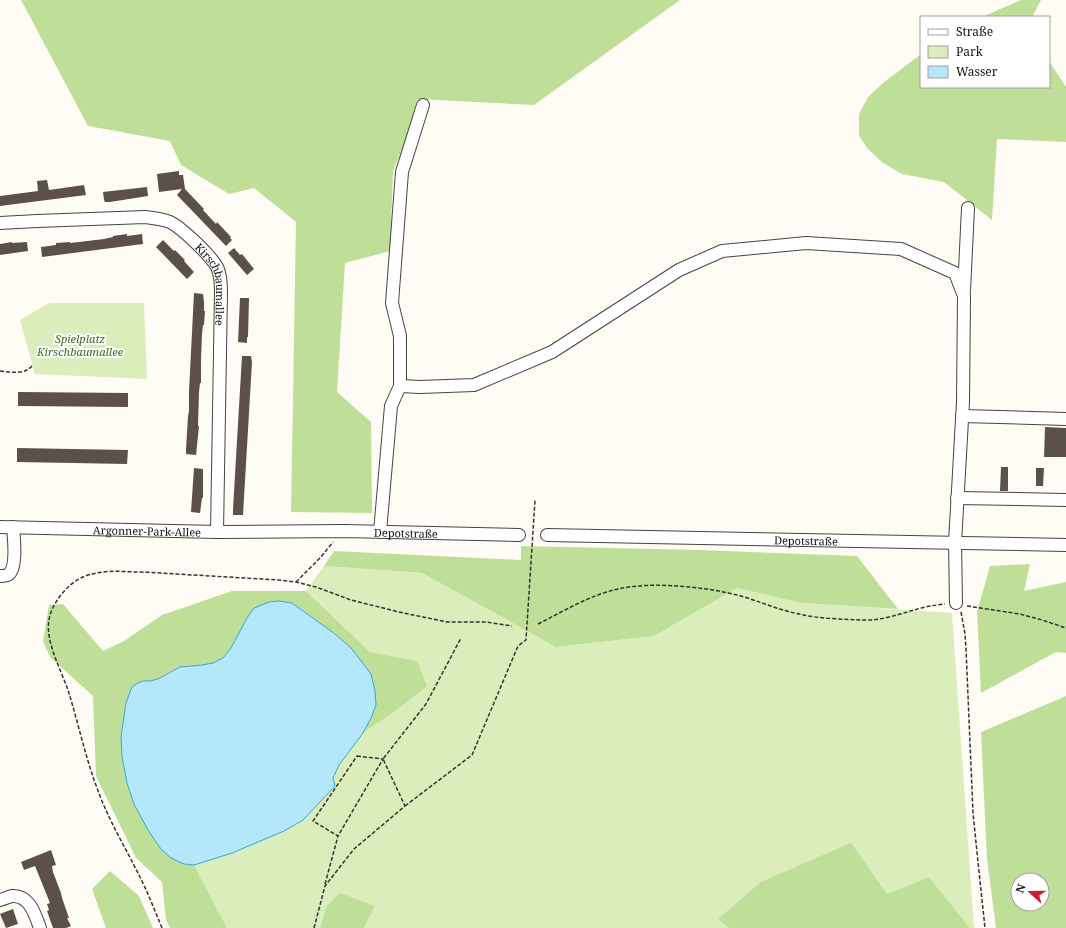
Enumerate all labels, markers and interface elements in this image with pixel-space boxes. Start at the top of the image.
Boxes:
legend [920,16,1050,88]
text: Straße [956,23,993,40]
text: Park [956,43,984,60]
text: Wasser [956,63,998,80]
street label: Kirschbaumallee [192,239,229,326]
park label: Spielplatz Kirschbaumallee [36,331,124,359]
street label: Argonner-Park-Allee [93,522,201,539]
street label: Depotstraße [374,524,438,541]
street label: Depotstraße [774,532,838,548]
north arrow [1010,872,1050,912]
text: N [1012,881,1029,895]

